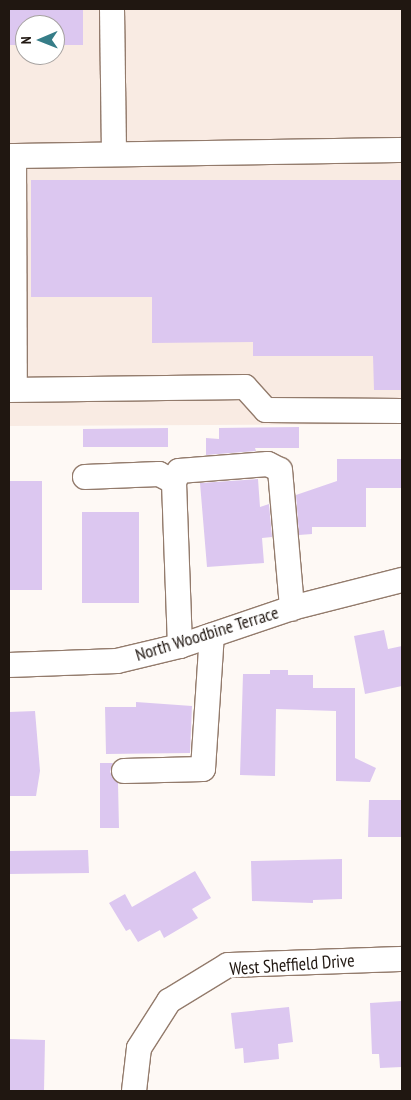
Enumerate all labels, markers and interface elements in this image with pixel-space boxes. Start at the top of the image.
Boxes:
north arrow [15,15,65,65]
text: N [17,36,35,44]
street label: North Woodbine Terrace [132,602,282,666]
street label: West Sheffield Drive [229,950,355,980]

